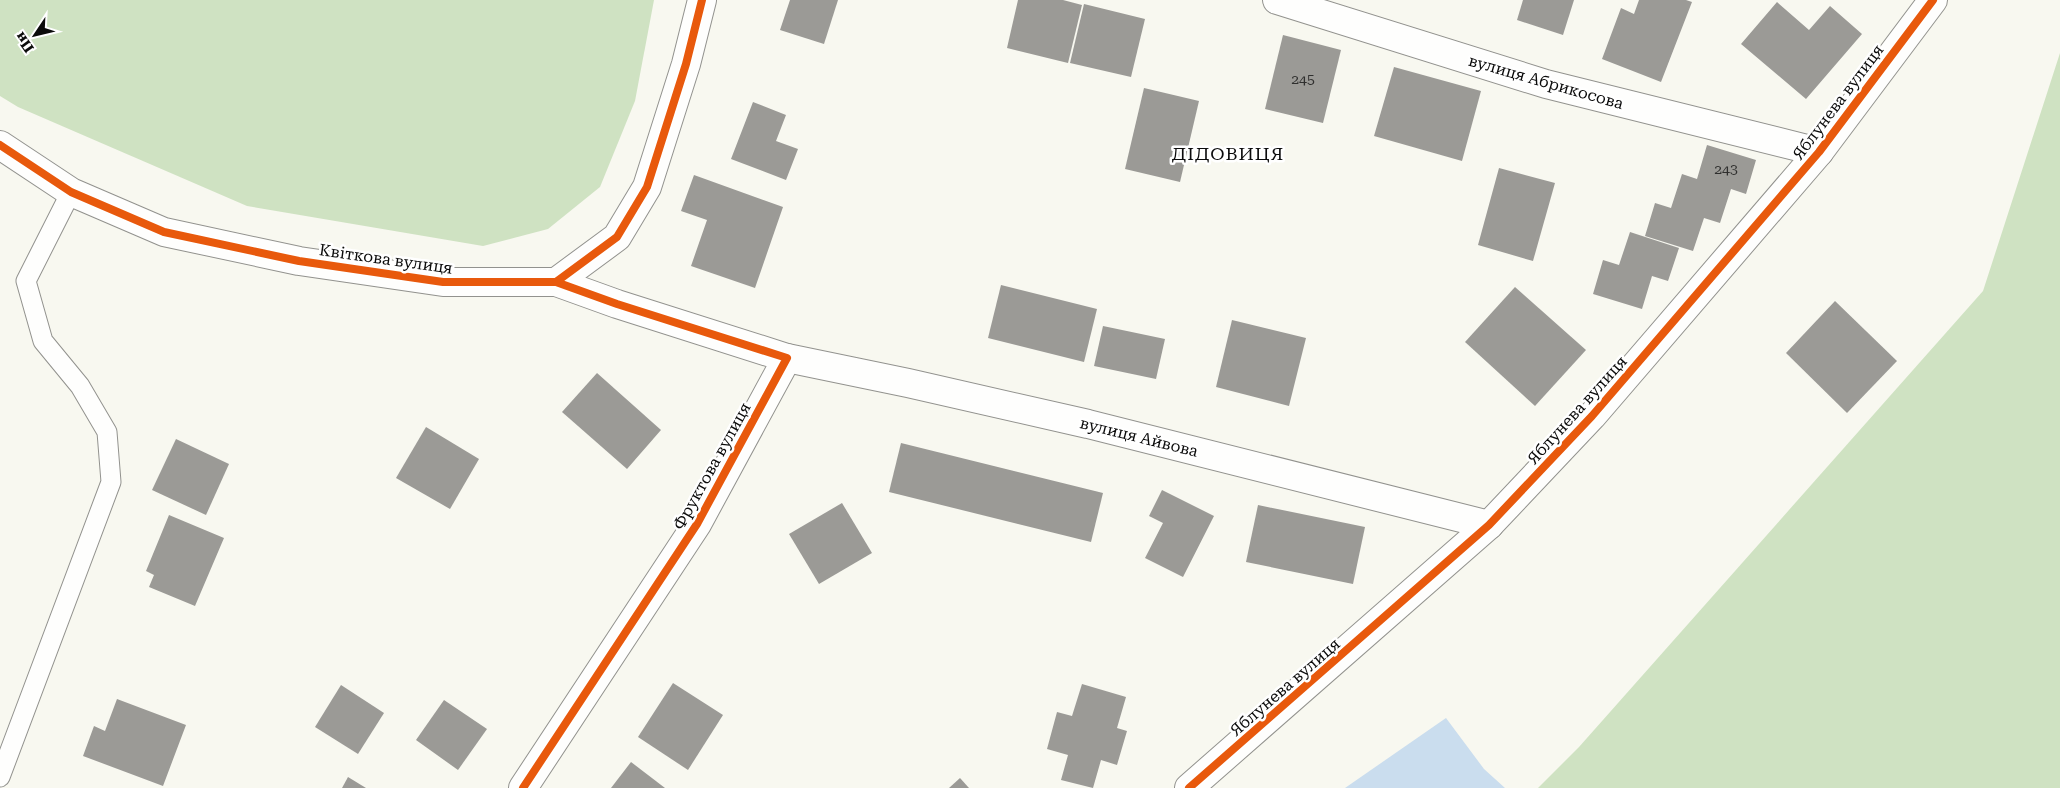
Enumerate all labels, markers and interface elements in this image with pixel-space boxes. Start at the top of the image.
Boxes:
north arrow [10,10,60,60]
text: Пн [11,29,37,56]
street label: Яблунева вулиця [1788,41,1888,163]
street label: вулиця Абрикосова [1466,51,1626,113]
house number: 245 [1291,71,1315,87]
district label: ДІДОВИЦЯ [1172,143,1284,164]
house number: 243 [1714,161,1738,177]
street label: Квіткова вулиця [318,240,454,278]
street label: Яблунева вулиця [1523,352,1631,468]
street label: Фруктова вулиця [669,399,755,533]
street label: вулиця Айвова [1078,413,1200,461]
street label: Яблунева вулиця [1226,634,1344,740]

